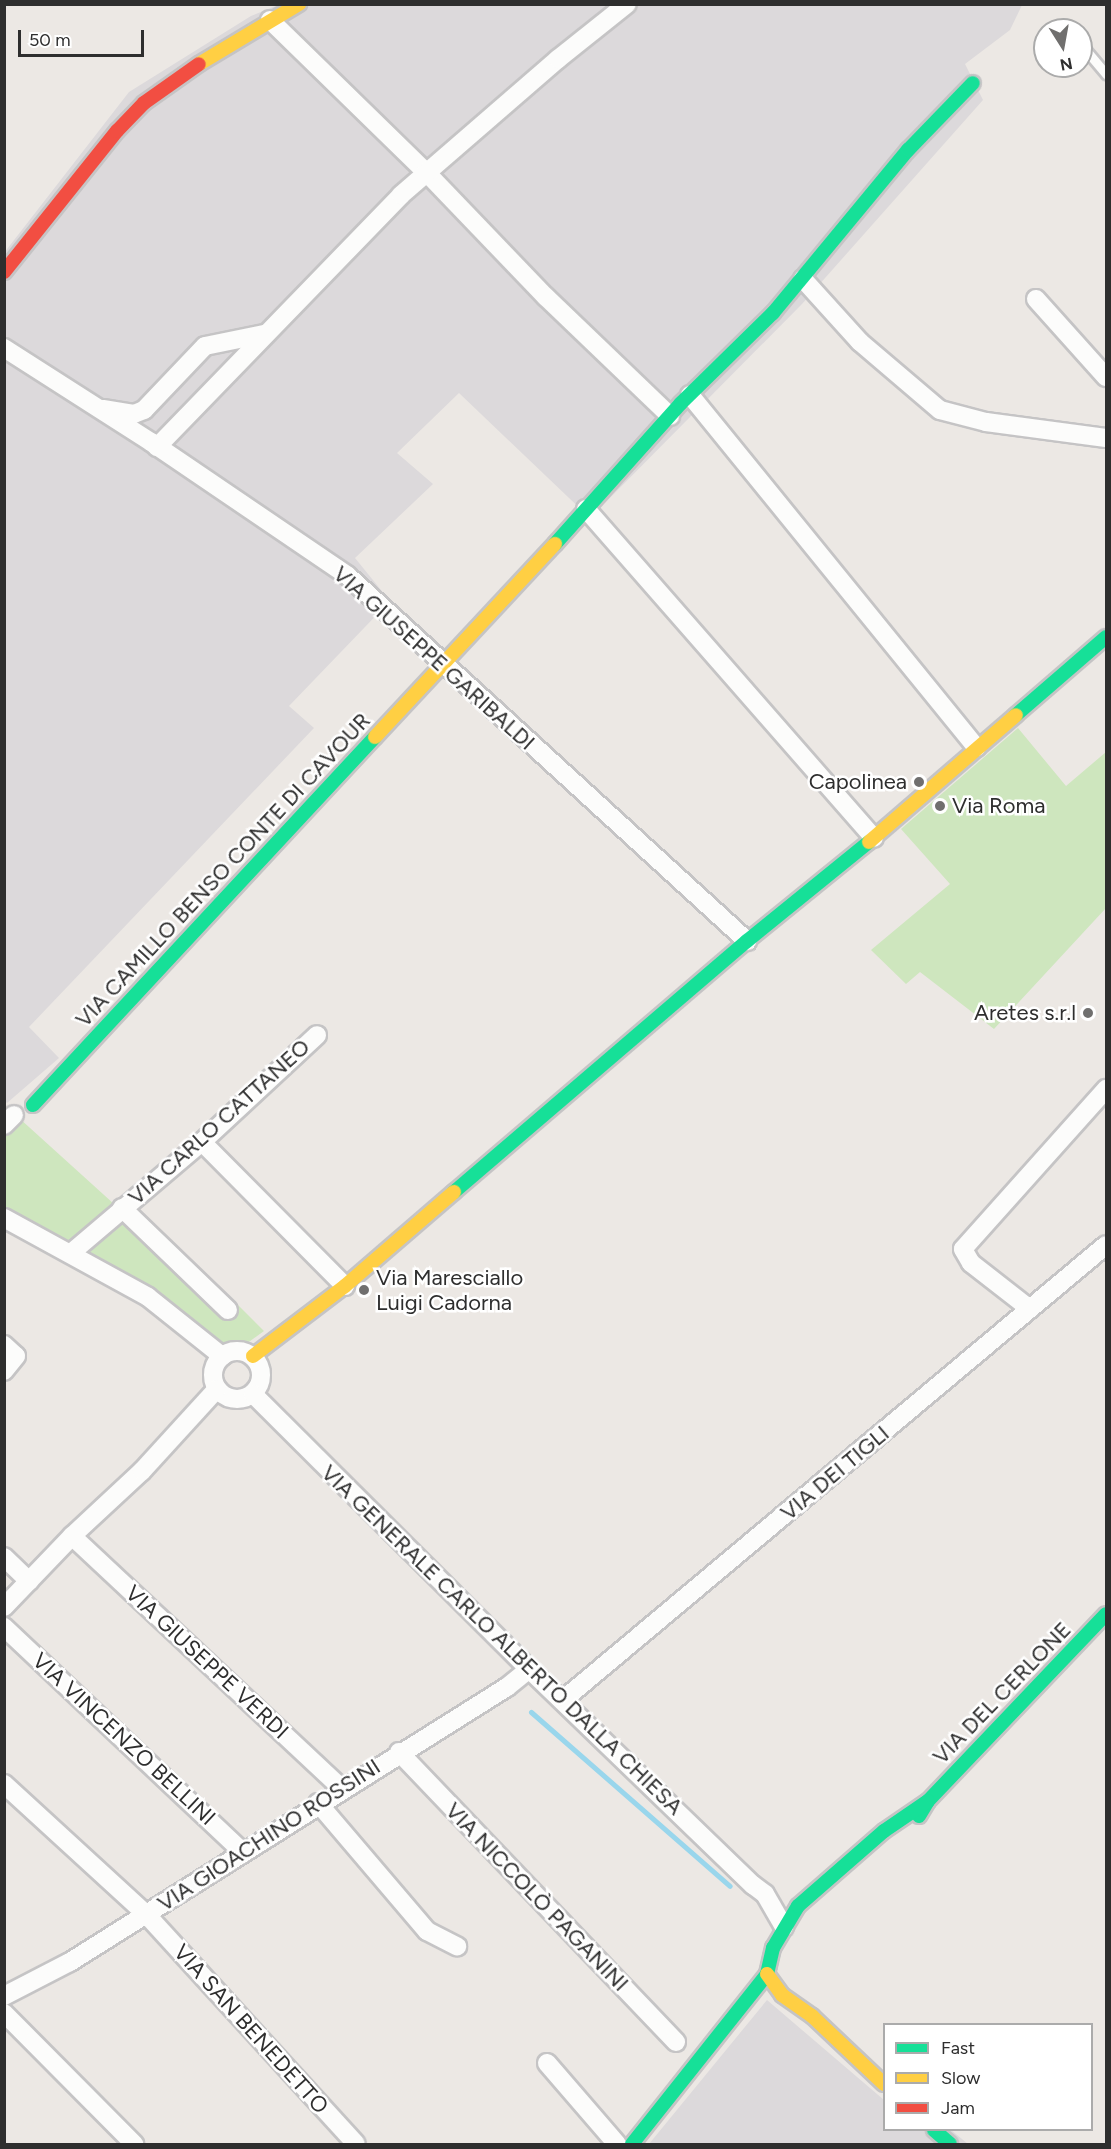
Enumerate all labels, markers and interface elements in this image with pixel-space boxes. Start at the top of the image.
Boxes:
scale bar [21,18,147,56]
north arrow [1033,18,1093,78]
text: 50 m [29,29,71,51]
text: N [1058,54,1074,75]
street label: VIA GIUSEPPE GARIBALDI [328,561,540,755]
street label: VIA CAMILLO BENSO CONTE DI CAVOUR [70,707,376,1033]
place label: Capolinea [809,769,907,795]
marker: Capolinea [912,775,926,789]
place label: Via Roma [952,793,1045,819]
marker: Via Roma [933,799,947,813]
place label: Aretes s.r.l [974,1000,1076,1026]
marker: Aretes s.r.l [1081,1006,1095,1020]
street label: VIA CARLO CATTANEO [123,1034,315,1210]
place label: Via Maresciallo Luigi Cadorna [376,1264,523,1316]
marker: Via Maresciallo Luigi Cadorna [357,1283,371,1297]
street label: VIA DEI TIGLI [775,1420,895,1526]
street label: VIA GENERALE CARLO ALBERTO DALLA CHIESA [316,1460,688,1820]
street label: VIA GIUSEPPE VERDI [120,1580,294,1744]
street label: VIA DEL CERLONE [927,1616,1077,1770]
street label: VIA VINCENZO BELLINI [27,1647,221,1831]
street label: VIA GIOACHINO ROSSINI [153,1753,385,1917]
street label: VIA NICCOLÒ PAGANINI [440,1797,634,1997]
street label: VIA SAN BENEDETTO [168,1939,334,2119]
legend [883,2023,1093,2131]
text: Fast [941,2037,975,2059]
text: Slow [941,2067,980,2089]
text: Jam [941,2097,975,2119]

